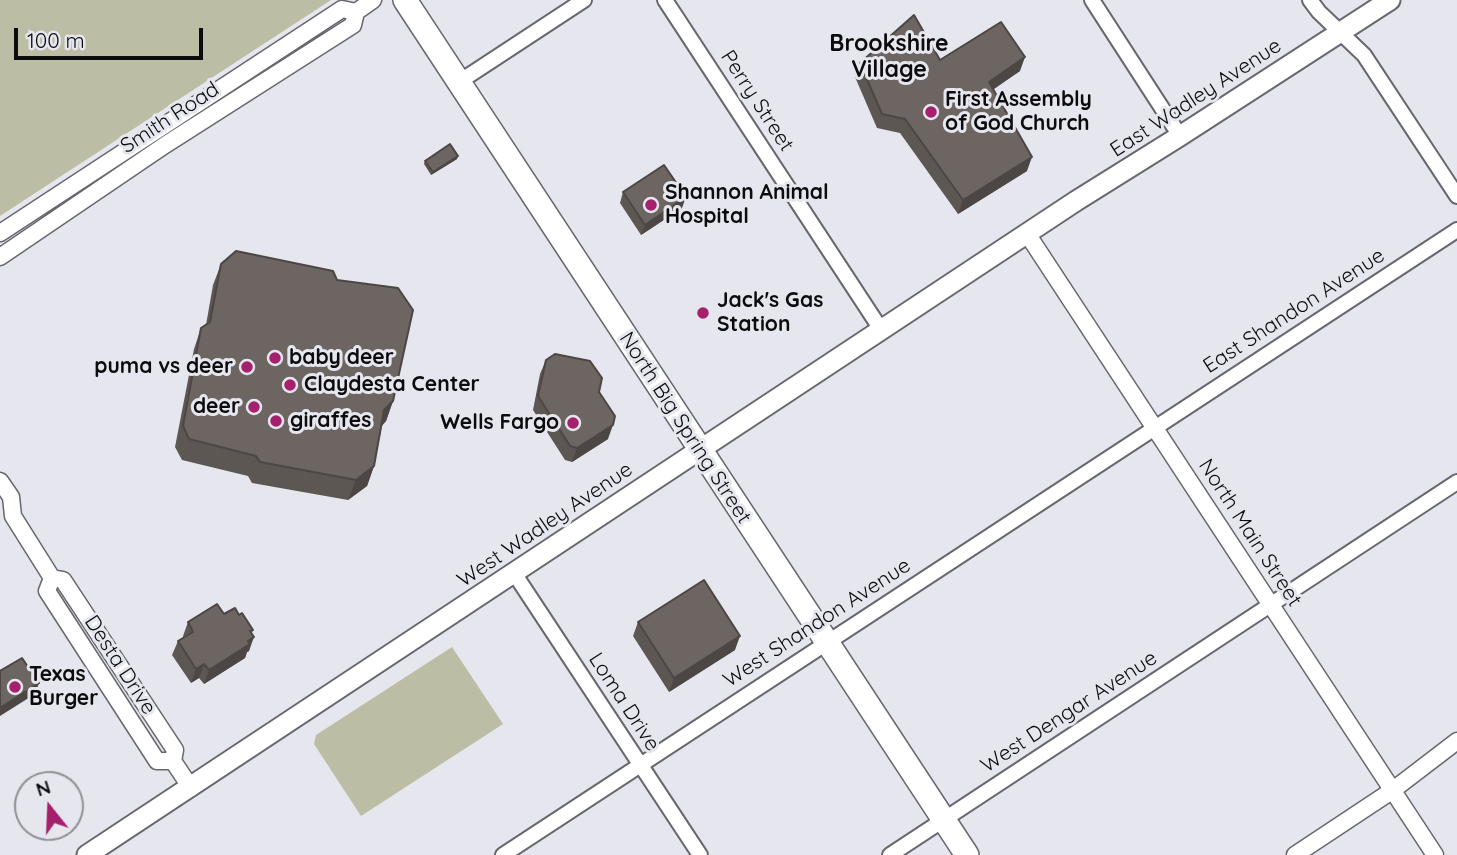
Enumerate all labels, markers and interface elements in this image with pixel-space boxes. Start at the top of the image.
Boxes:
scale bar [18,14,206,58]
text: 100 m [27,27,85,53]
district label: Brookshire Village [829,30,949,84]
street label: East Wadley Avenue [1106,33,1286,163]
street label: Perry Street [715,46,799,156]
street label: Smith Road [116,77,224,159]
place label: First Assembly of God Church [945,87,1092,137]
marker: First Assembly of God Church [923,104,939,120]
place label: Shannon Animal Hospital [665,180,829,230]
marker: Shannon Animal Hospital [643,197,659,213]
street label: East Shandon Avenue [1199,243,1389,379]
place label: Jack's Gas Station [717,288,823,338]
marker: Jack's Gas Station [695,305,711,321]
street label: North Big Spring Street [614,327,756,529]
place label: baby deer [289,345,394,371]
marker: baby deer [267,350,283,366]
place label: puma vs deer [94,354,233,380]
marker: puma vs deer [239,359,255,375]
place label: Claydesta Center [304,372,480,398]
marker: Claydesta Center [282,377,298,393]
place label: deer [193,394,240,420]
marker: deer [246,399,262,415]
place label: giraffes [290,408,371,434]
place label: Wells Fargo [440,410,559,436]
marker: giraffes [268,413,284,429]
marker: Wells Fargo [565,415,581,431]
street label: North Main Street [1193,455,1307,611]
street label: West Wadley Avenue [453,457,637,593]
street label: West Shandon Avenue [719,553,915,693]
street label: Desta Drive [79,611,161,719]
street label: West Dengar Avenue [976,646,1162,778]
street label: Loma Drive [583,648,665,756]
place label: Texas Burger [29,662,98,712]
marker: Texas Burger [7,679,23,695]
north arrow [14,771,84,841]
text: N [33,774,53,802]

